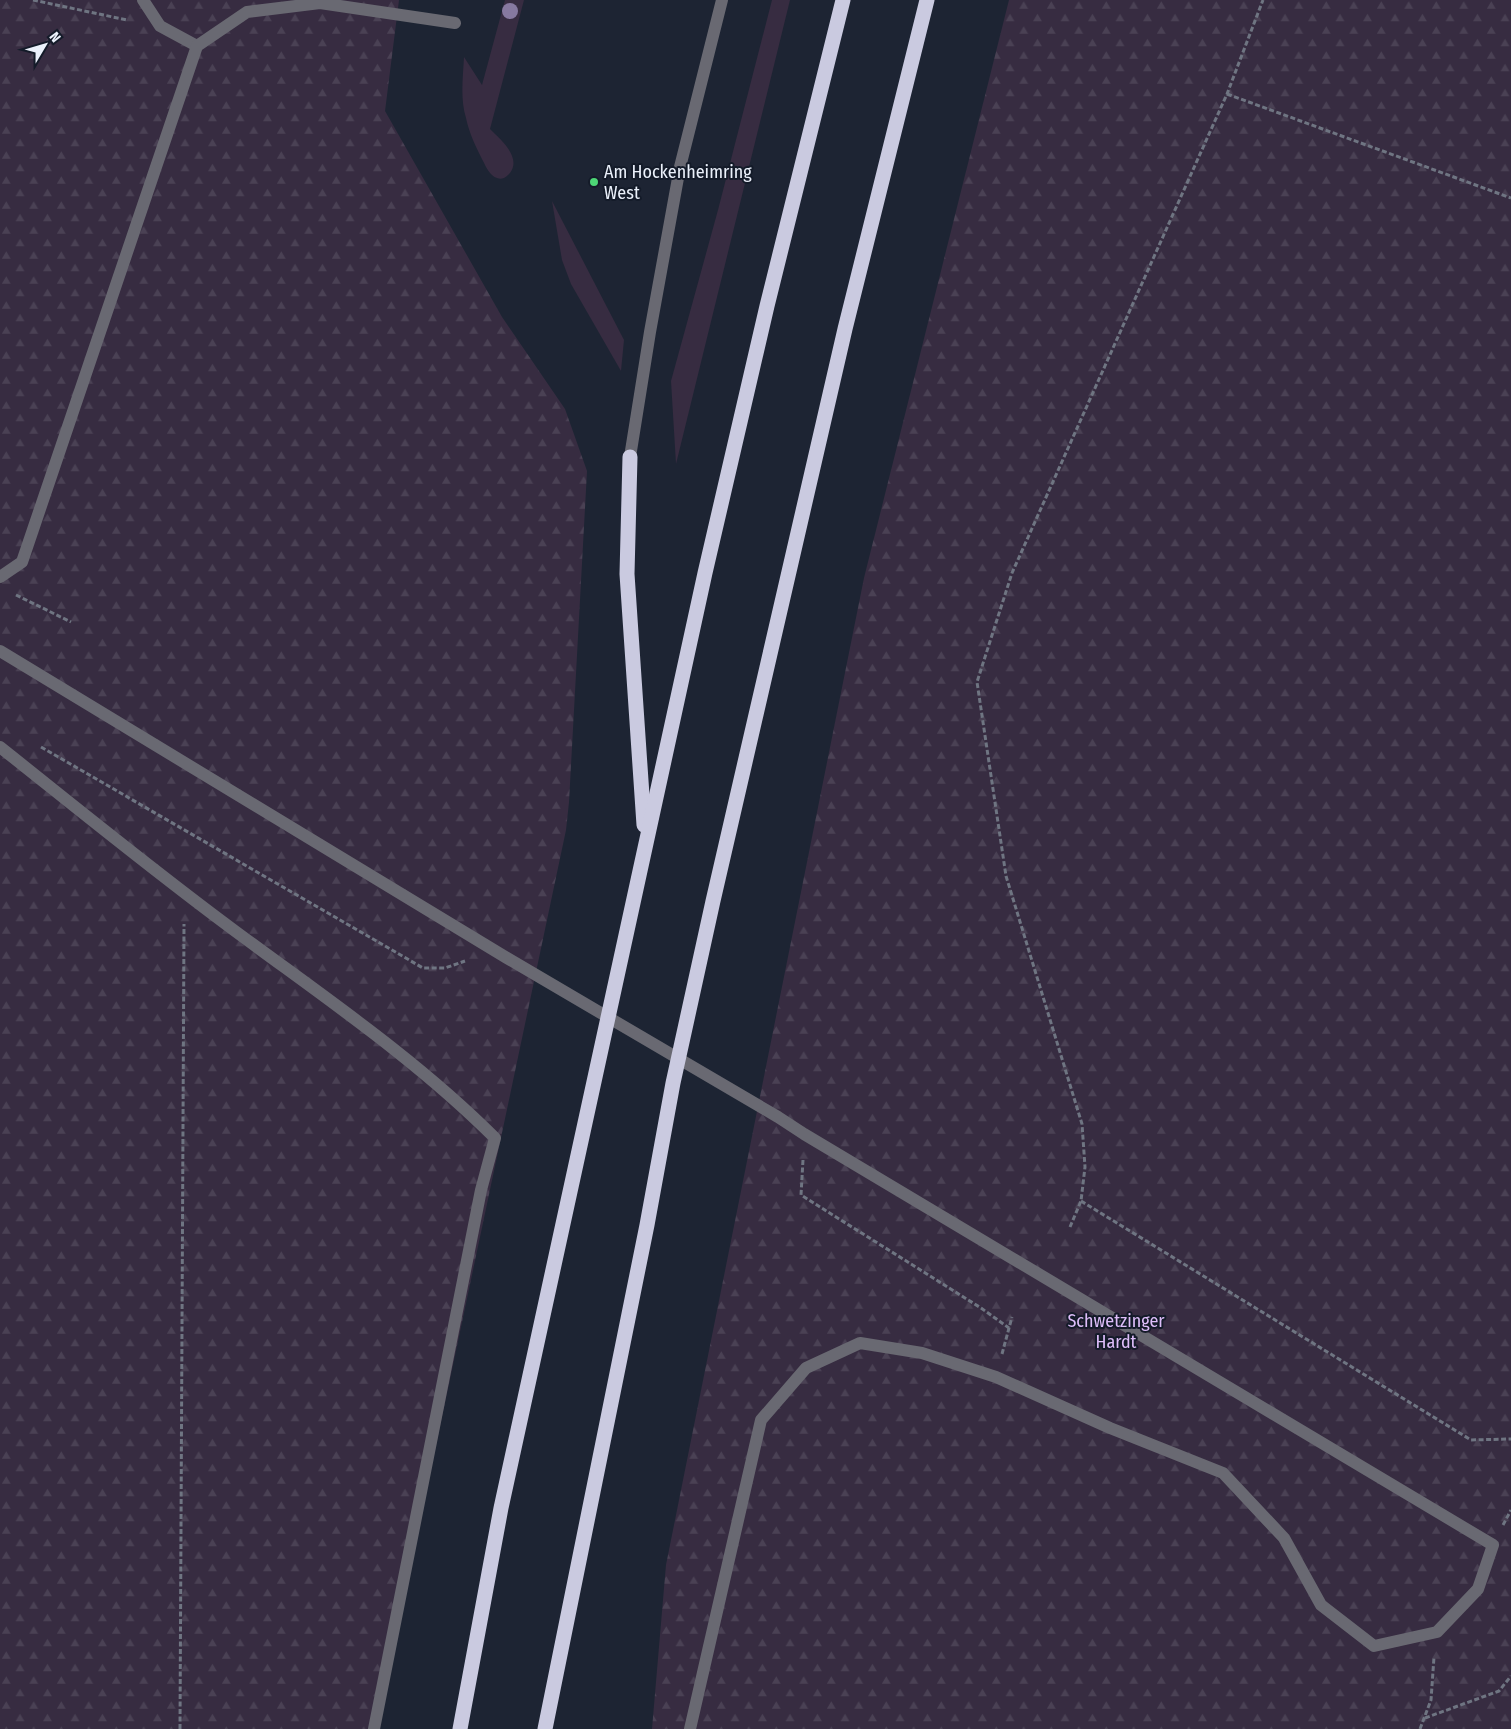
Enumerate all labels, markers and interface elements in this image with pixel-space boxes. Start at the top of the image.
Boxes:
north arrow [20,20,70,70]
text: N [46,29,64,46]
place label: Am Hockenheimring West [604,161,752,204]
marker: Am Hockenheimring West [588,176,600,188]
park label: Schwetzinger Hardt [1067,1310,1165,1353]

